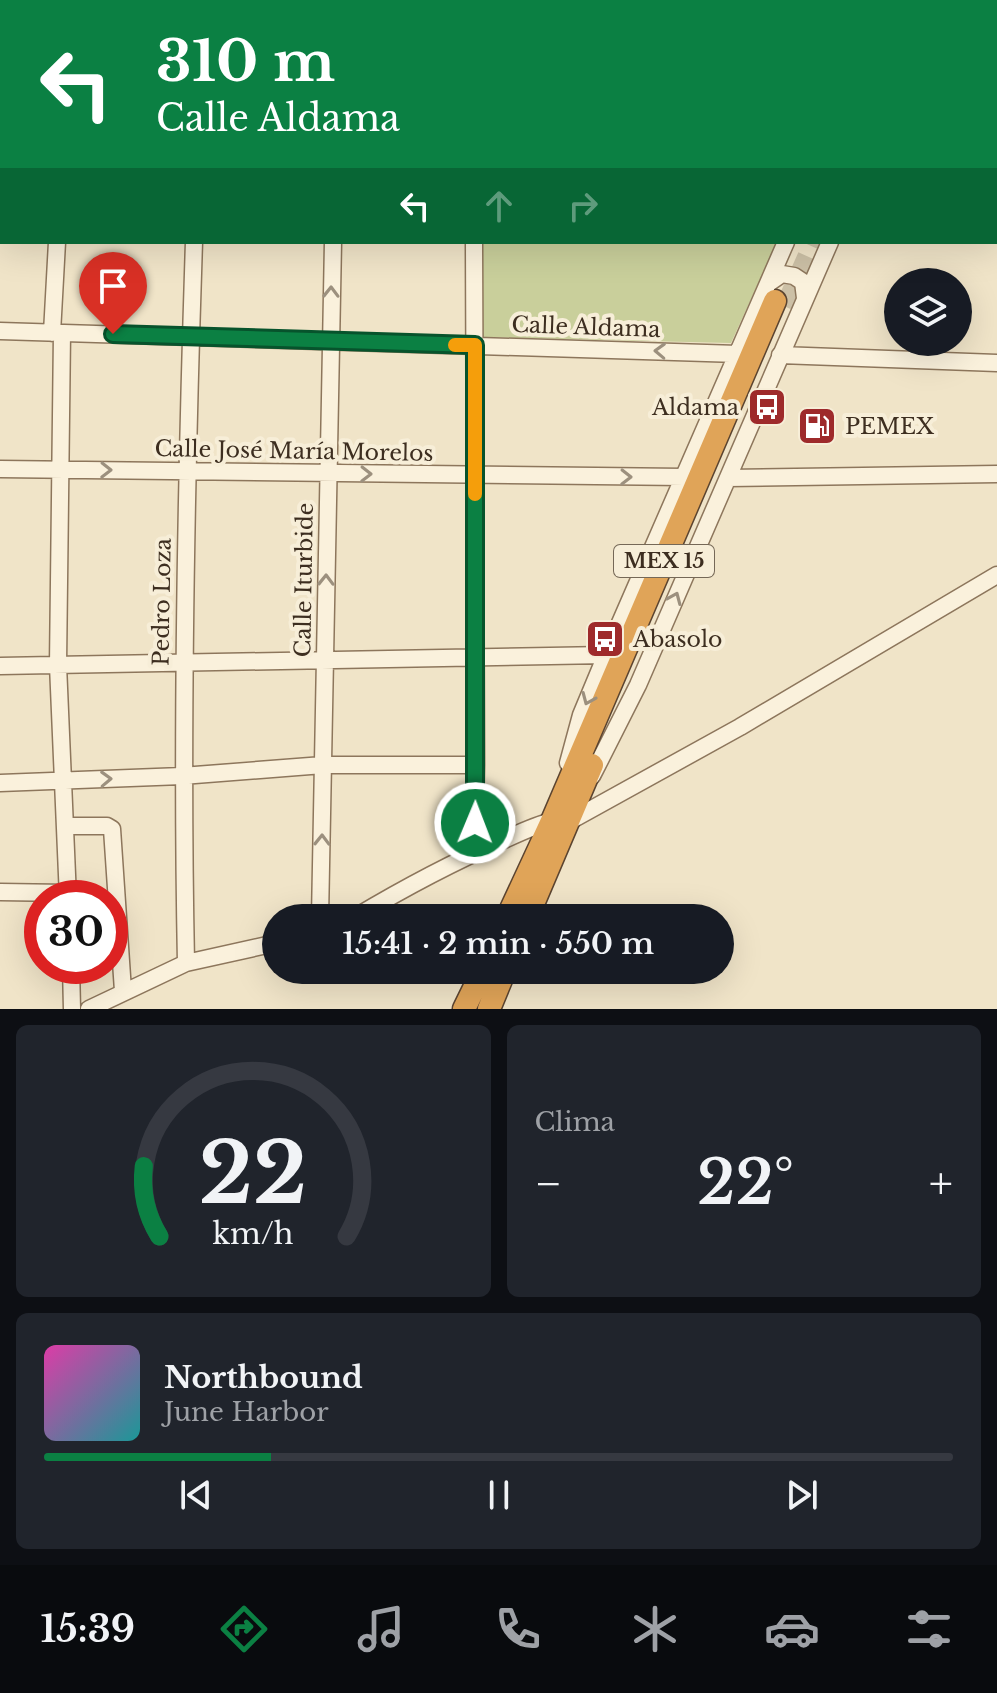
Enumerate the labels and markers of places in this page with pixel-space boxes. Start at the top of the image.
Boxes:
pin [79,252,147,334]
bus stop icon: Aldama [746,386,788,428]
place label: Aldama [651,394,740,421]
fuel station icon: PEMEX [796,405,838,447]
place label: PEMEX [845,413,935,440]
bus stop icon: Abasolo [584,618,626,660]
place label: Abasolo [632,626,722,653]

